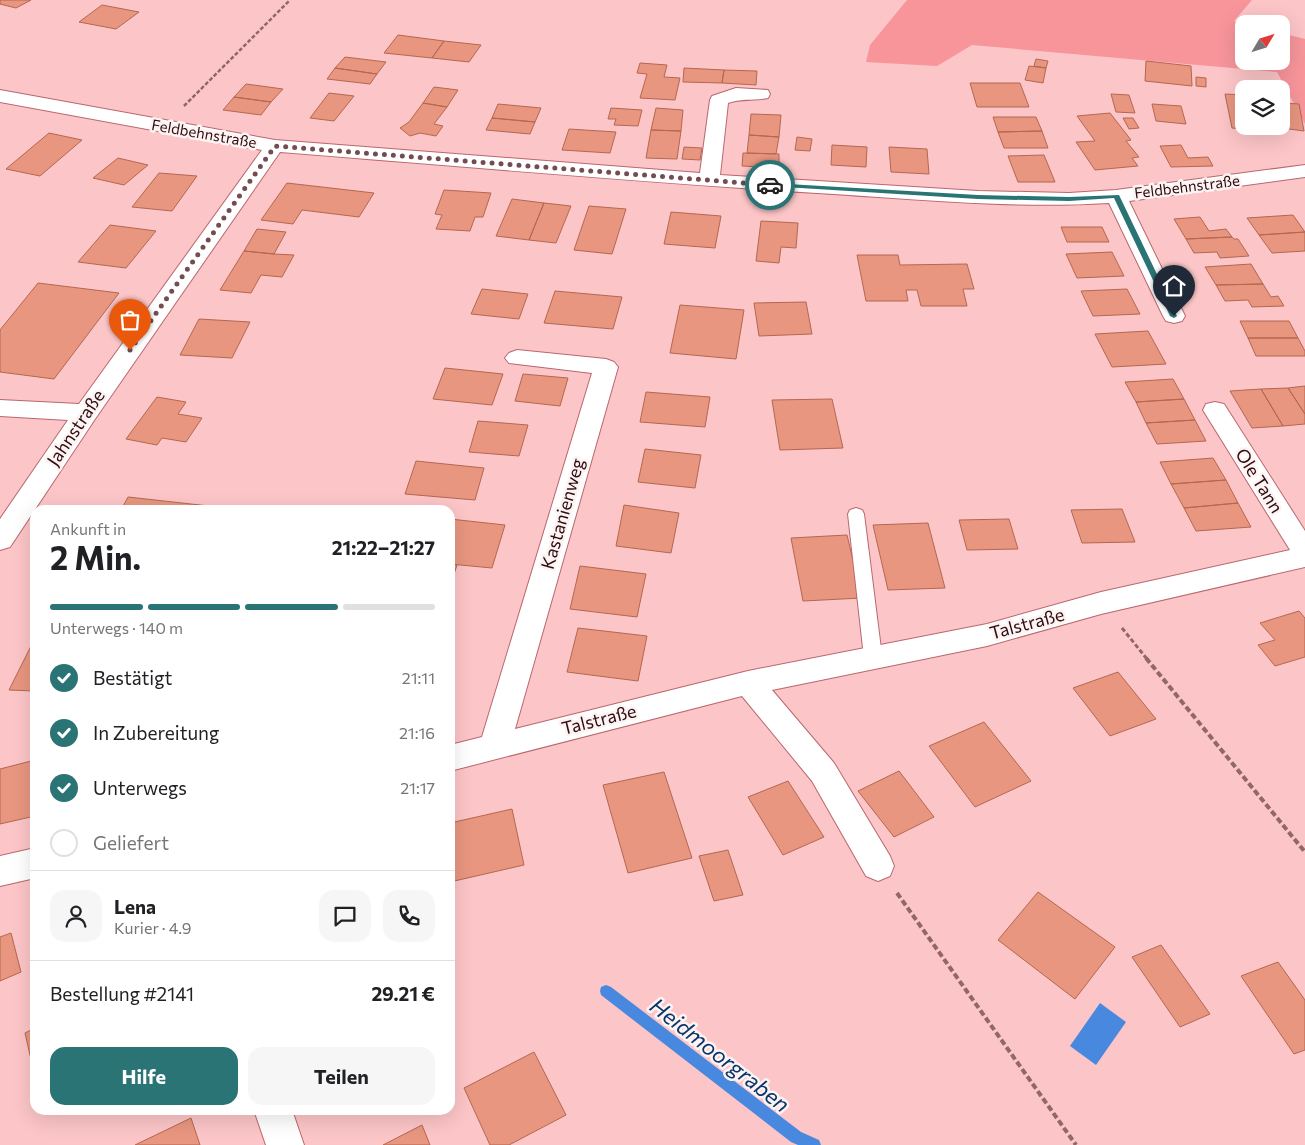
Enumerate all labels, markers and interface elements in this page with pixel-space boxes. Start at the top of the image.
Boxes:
north arrow [1235,15,1290,70]
map controls [1235,15,1290,135]
button: layers [1235,80,1290,135]
street label: Feldbehnstraße [150,115,258,151]
courier [745,160,795,210]
icon: car [756,171,784,199]
street label: Feldbehnstraße [1133,171,1241,201]
pin [1153,265,1195,316]
icon: home [1160,272,1188,300]
pin [109,299,151,350]
icon: bag [116,306,144,334]
street label: Jahnstraße [42,385,109,470]
street label: Ole Tann [1231,444,1288,517]
street label: Kastanienweg [536,456,588,572]
text: Ankunft in [50,519,126,538]
text: 21:22–21:27 [332,536,435,559]
text: 2 Min. [50,537,141,577]
street label: Talstraße [987,603,1066,644]
text: Unterwegs · 140 m [50,618,183,637]
icon: check [50,664,78,692]
text: Bestätigt [93,666,172,689]
text: 21:11 [402,668,435,687]
street label: Talstraße [559,699,638,739]
icon: check [50,719,78,747]
text: In Zubereitung [93,721,219,744]
text: 21:16 [399,723,435,742]
icon: check [50,774,78,802]
text: Unterwegs [93,776,187,799]
text: 21:17 [400,778,435,797]
text: Geliefert [93,831,169,854]
button: person [50,890,102,942]
button: chat [319,890,371,942]
button: phone [383,890,435,942]
text: Lena [114,895,156,918]
text: Kurier · 4.9 [114,918,191,937]
text: Bestellung #2141 [50,982,194,1005]
text: 29.21 € [371,982,435,1005]
water label: Heidmoorgraben [645,992,796,1118]
button: Hilfe [50,1047,238,1105]
button: Teilen [248,1047,435,1105]

